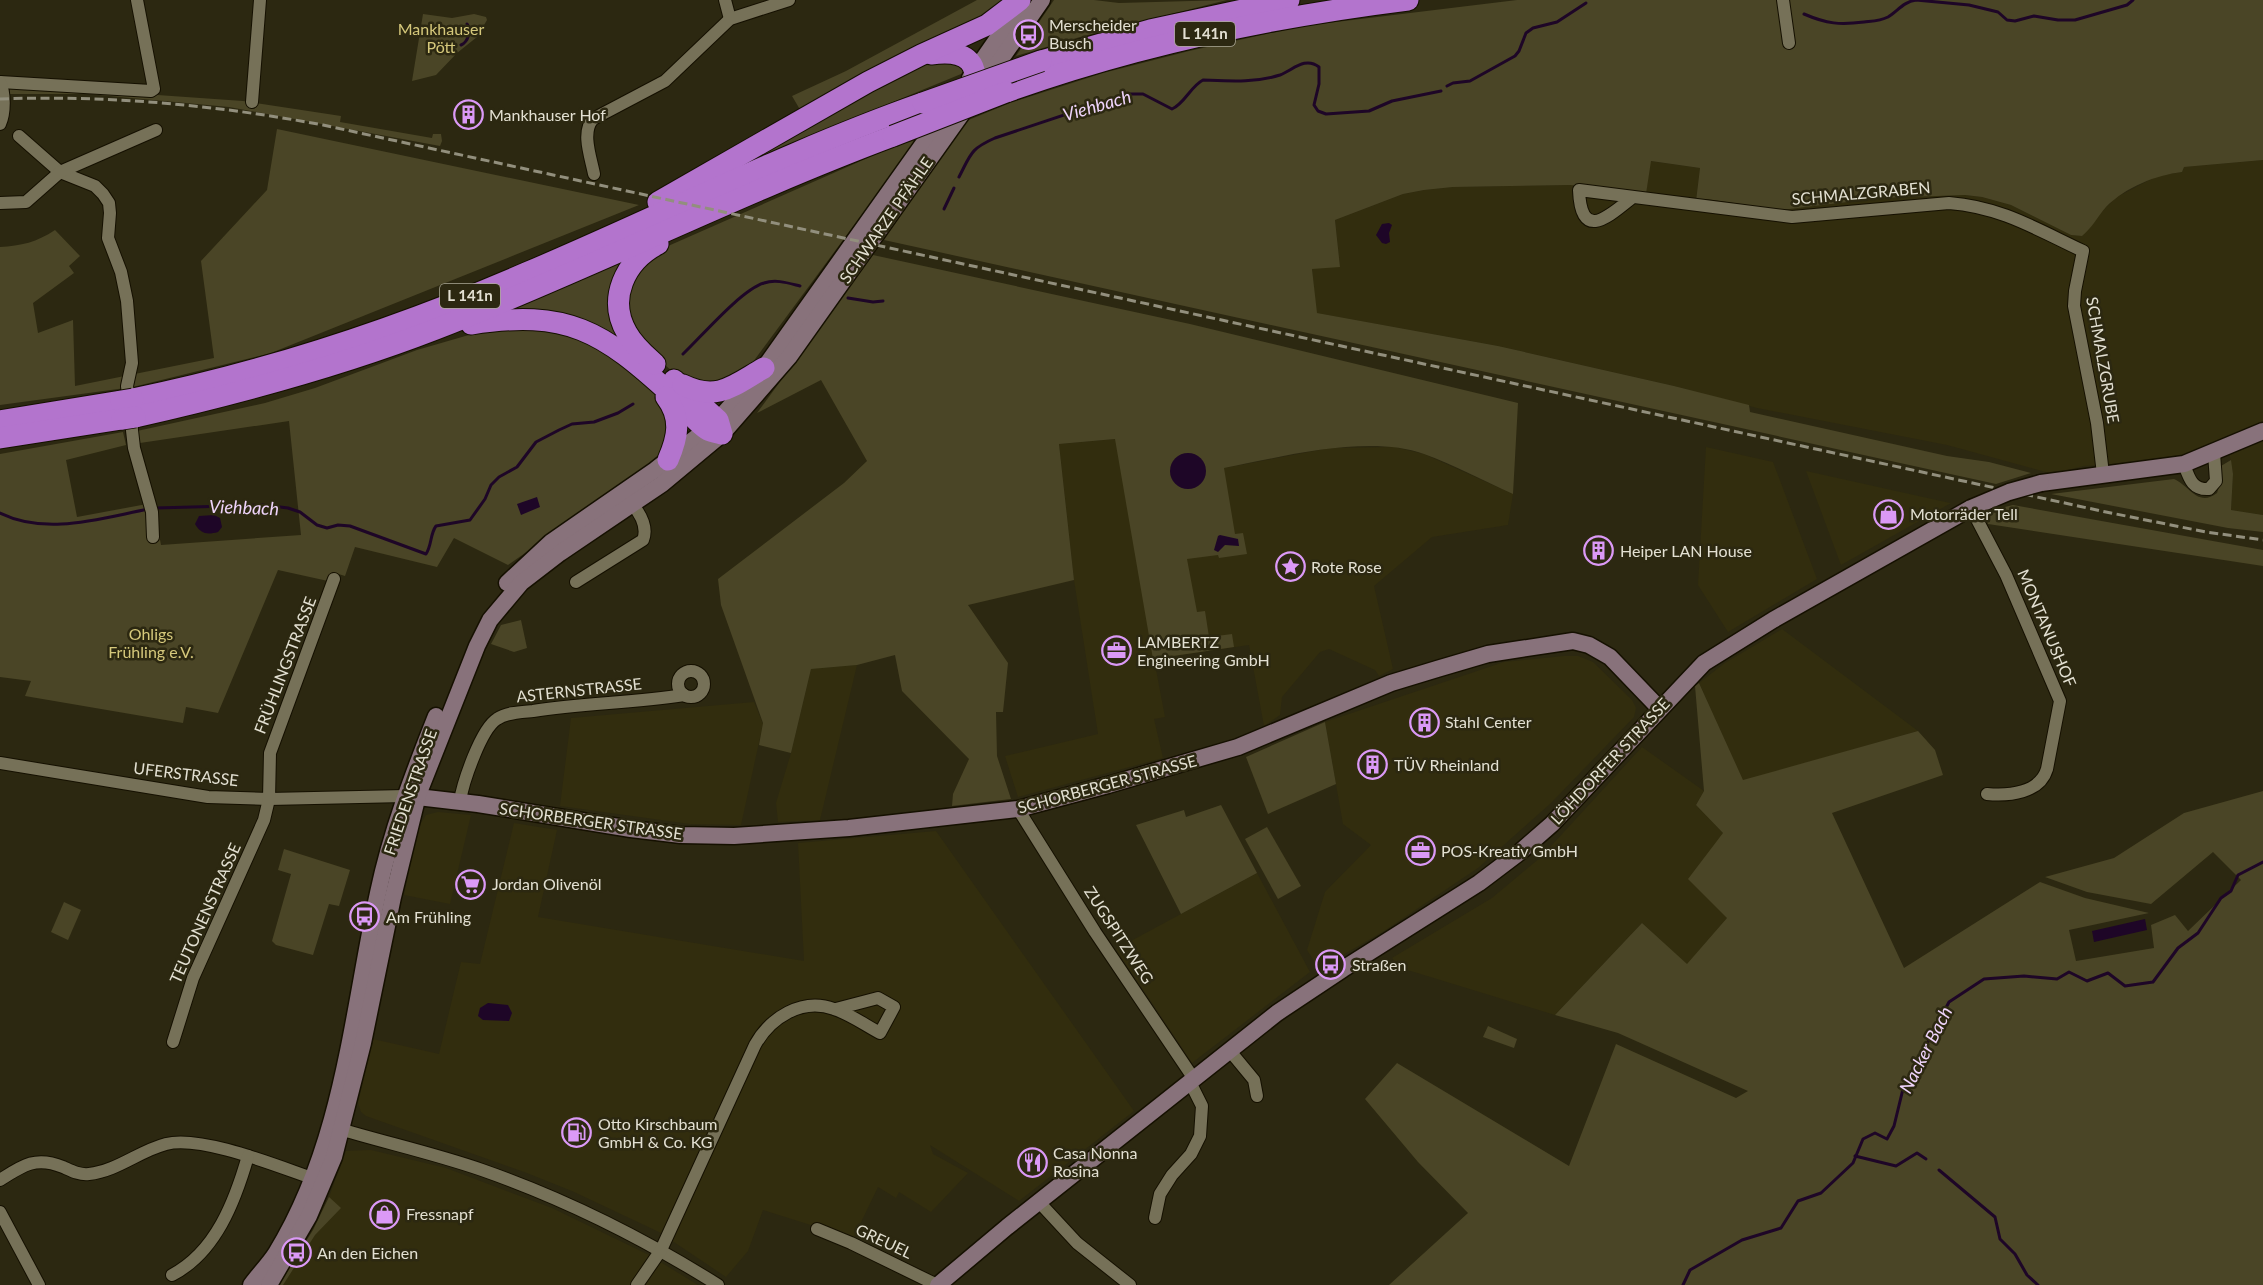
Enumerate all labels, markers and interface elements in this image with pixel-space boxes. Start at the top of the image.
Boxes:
place label: Merscheider Busch [1049,15,1137,52]
bus stop icon: Merscheider Busch [1012,18,1044,50]
park label: Mankhauser Pött [398,19,484,56]
road number: L 141n [1175,22,1235,46]
water label: Viehbach [1060,85,1133,125]
building icon: Mankhauser Hof [452,99,484,131]
place label: Mankhauser Hof [489,105,606,124]
street label: SCHWARZE PFÄHLE [835,153,936,286]
street label: SCHMALZGRABEN [1791,177,1931,208]
road number: L 141n [440,284,500,308]
street label: SCHMALZGRUBE [2083,295,2124,425]
water label: Viehbach [209,495,279,519]
shop icon: Motorräder Tell [1873,498,1905,530]
place label: Motorräder Tell [1910,504,2018,523]
building icon: Heiper LAN House [1583,535,1615,567]
place label: Heiper LAN House [1620,541,1752,560]
place icon: Rote Rose [1274,551,1306,583]
place label: Rote Rose [1311,557,1382,576]
street label: MONTANUSHOF [2014,566,2081,689]
street label: FRÜHLINGSTRASSE [250,594,319,736]
park label: Ohligs Frühling e.V. [108,624,194,661]
place label: LAMBERTZ Engineering GmbH [1137,632,1270,669]
office icon: LAMBERTZ Engineering GmbH [1100,635,1132,667]
street label: ASTERNSTRASSE [515,673,643,706]
street label: LÖHDORFER STRASSE [1546,694,1673,828]
building icon: Stahl Center [1408,706,1440,738]
place label: Stahl Center [1445,712,1532,731]
street label: FRIEDENSTRASSE [379,726,440,857]
building icon: TÜV Rheinland [1357,749,1389,781]
street label: SCHORBERGER STRASSE [1015,750,1198,817]
place label: TÜV Rheinland [1394,755,1499,774]
street label: UFERSTRASSE [132,758,240,789]
street label: SCHORBERGER STRASSE [498,798,684,843]
office icon: POS-Kreativ GmbH [1404,835,1436,867]
street label: TEUTONENSTRASSE [165,840,244,986]
place label: POS-Kreativ GmbH [1441,841,1578,860]
supermarket icon: Jordan Olivenöl [455,868,487,900]
place label: Jordan Olivenöl [492,874,602,893]
street label: ZUGSPITZWEG [1081,883,1158,987]
bus stop icon: Am Frühling [349,901,381,933]
place label: Am Frühling [386,907,471,926]
bus stop icon: Straßen [1315,949,1347,981]
place label: Straßen [1352,955,1406,974]
water label: Nacker Bach [1894,1003,1956,1097]
place label: Otto Kirschbaum GmbH & Co. KG [598,1114,718,1151]
fuel station icon: Otto Kirschbaum GmbH & Co. KG [561,1117,593,1149]
place label: Casa Nonna Rosina [1053,1143,1137,1180]
restaurant icon: Casa Nonna Rosina [1016,1146,1048,1178]
shop icon: Fressnapf [369,1198,401,1230]
place label: Fressnapf [406,1204,474,1223]
street label: GREUEL [853,1219,916,1262]
bus stop icon: An den Eichen [280,1237,312,1269]
place label: An den Eichen [317,1243,418,1262]

